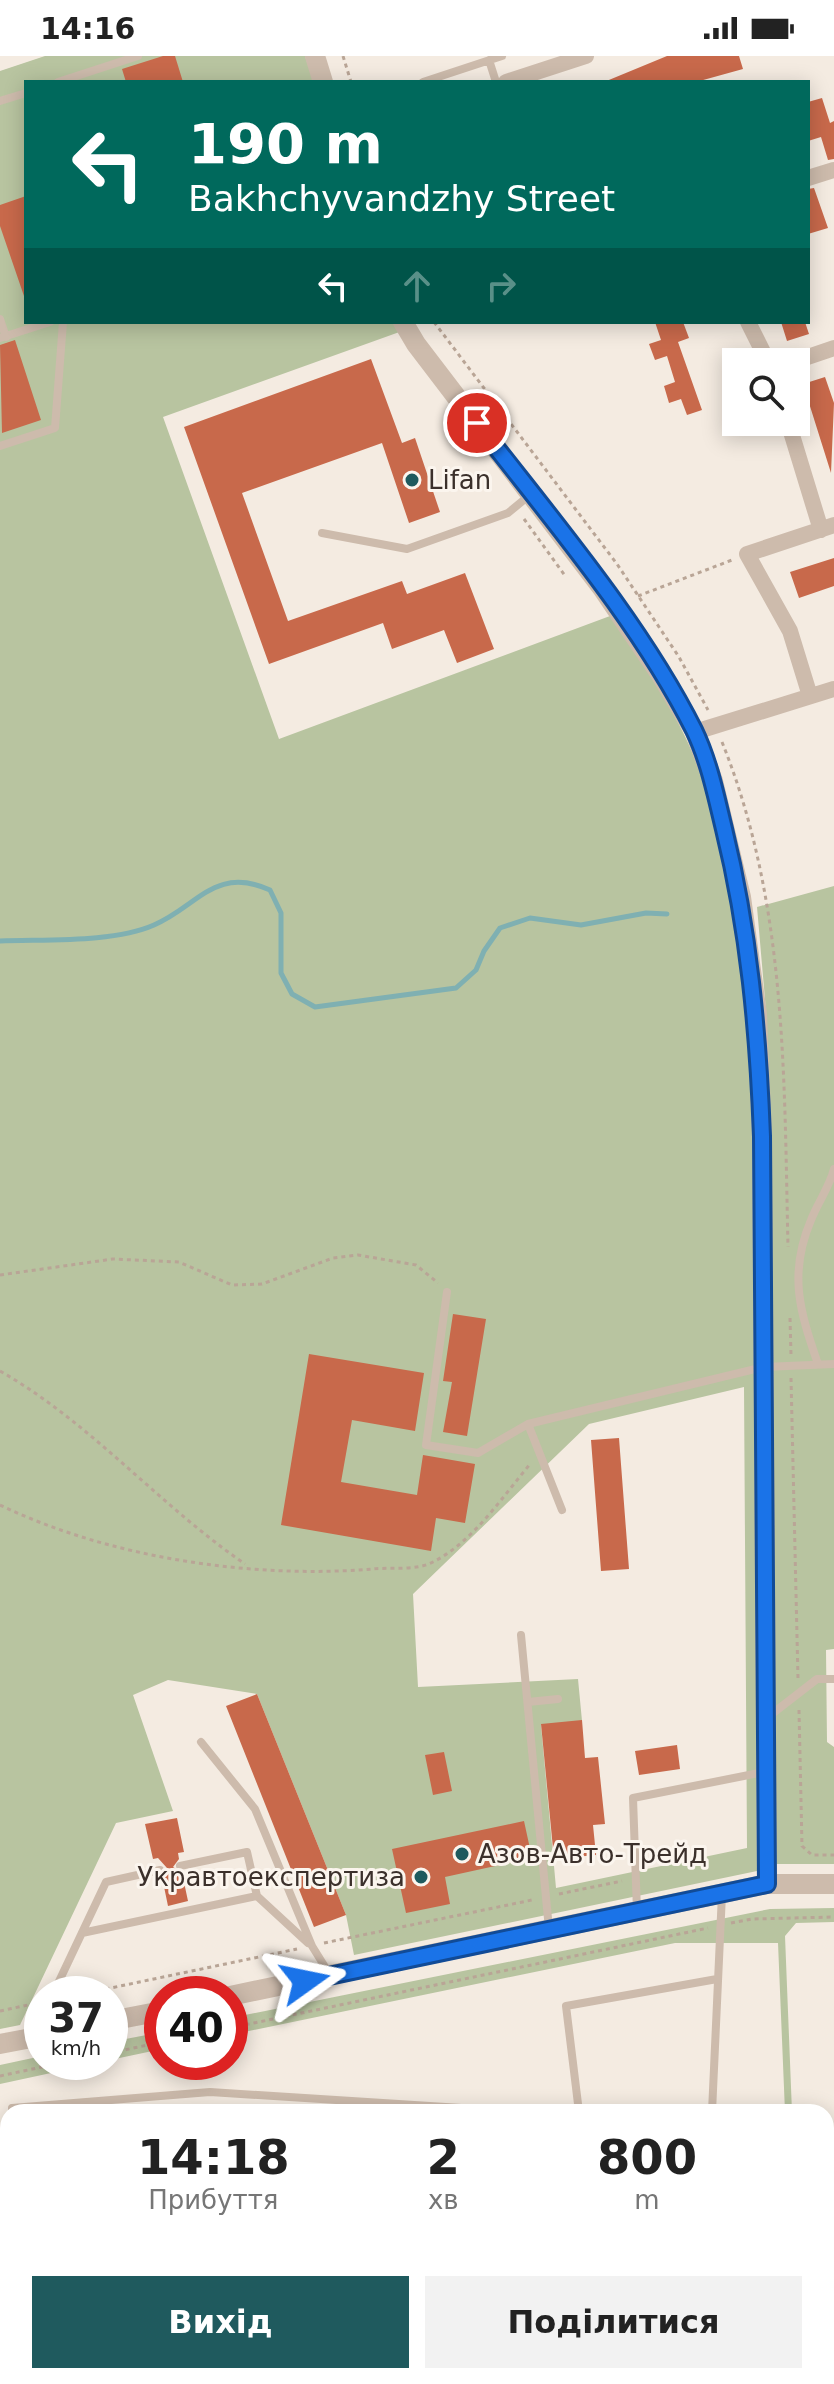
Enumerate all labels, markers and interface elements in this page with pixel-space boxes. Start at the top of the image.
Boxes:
text: 14:16 [40,11,136,46]
text: 190 m [188,111,383,176]
icon: left [56,112,160,216]
text: Bakhchyvandzhy Street [188,178,615,219]
icon: left [311,264,355,308]
icon: ahead [395,264,439,308]
icon: right [479,264,523,308]
map controls [722,348,810,436]
button: search [722,348,810,436]
pin [443,389,511,457]
icon: arrive [455,401,499,445]
place label: Lifan [428,465,491,495]
marker: Lifan [403,471,421,489]
place label: Азов-Авто-Трейд [478,1839,707,1869]
marker: Азов-Авто-Трейд [453,1845,471,1863]
place label: Укравтоекспертиза [137,1862,405,1892]
marker: Укравтоекспертиза [412,1868,430,1886]
position arrow [263,1939,347,2023]
speed limit sign: 40 [144,1976,248,2080]
text: 37 [48,1995,104,2041]
text: km/h [51,2036,101,2060]
text: 14:18 [137,2129,290,2185]
text: 2 [427,2129,460,2185]
text: 800 [597,2129,697,2185]
text: Прибуття [148,2185,278,2215]
text: хв [428,2185,459,2215]
text: m [634,2185,660,2215]
button: Вихід [32,2276,409,2368]
button: Поділитися [425,2276,802,2368]

